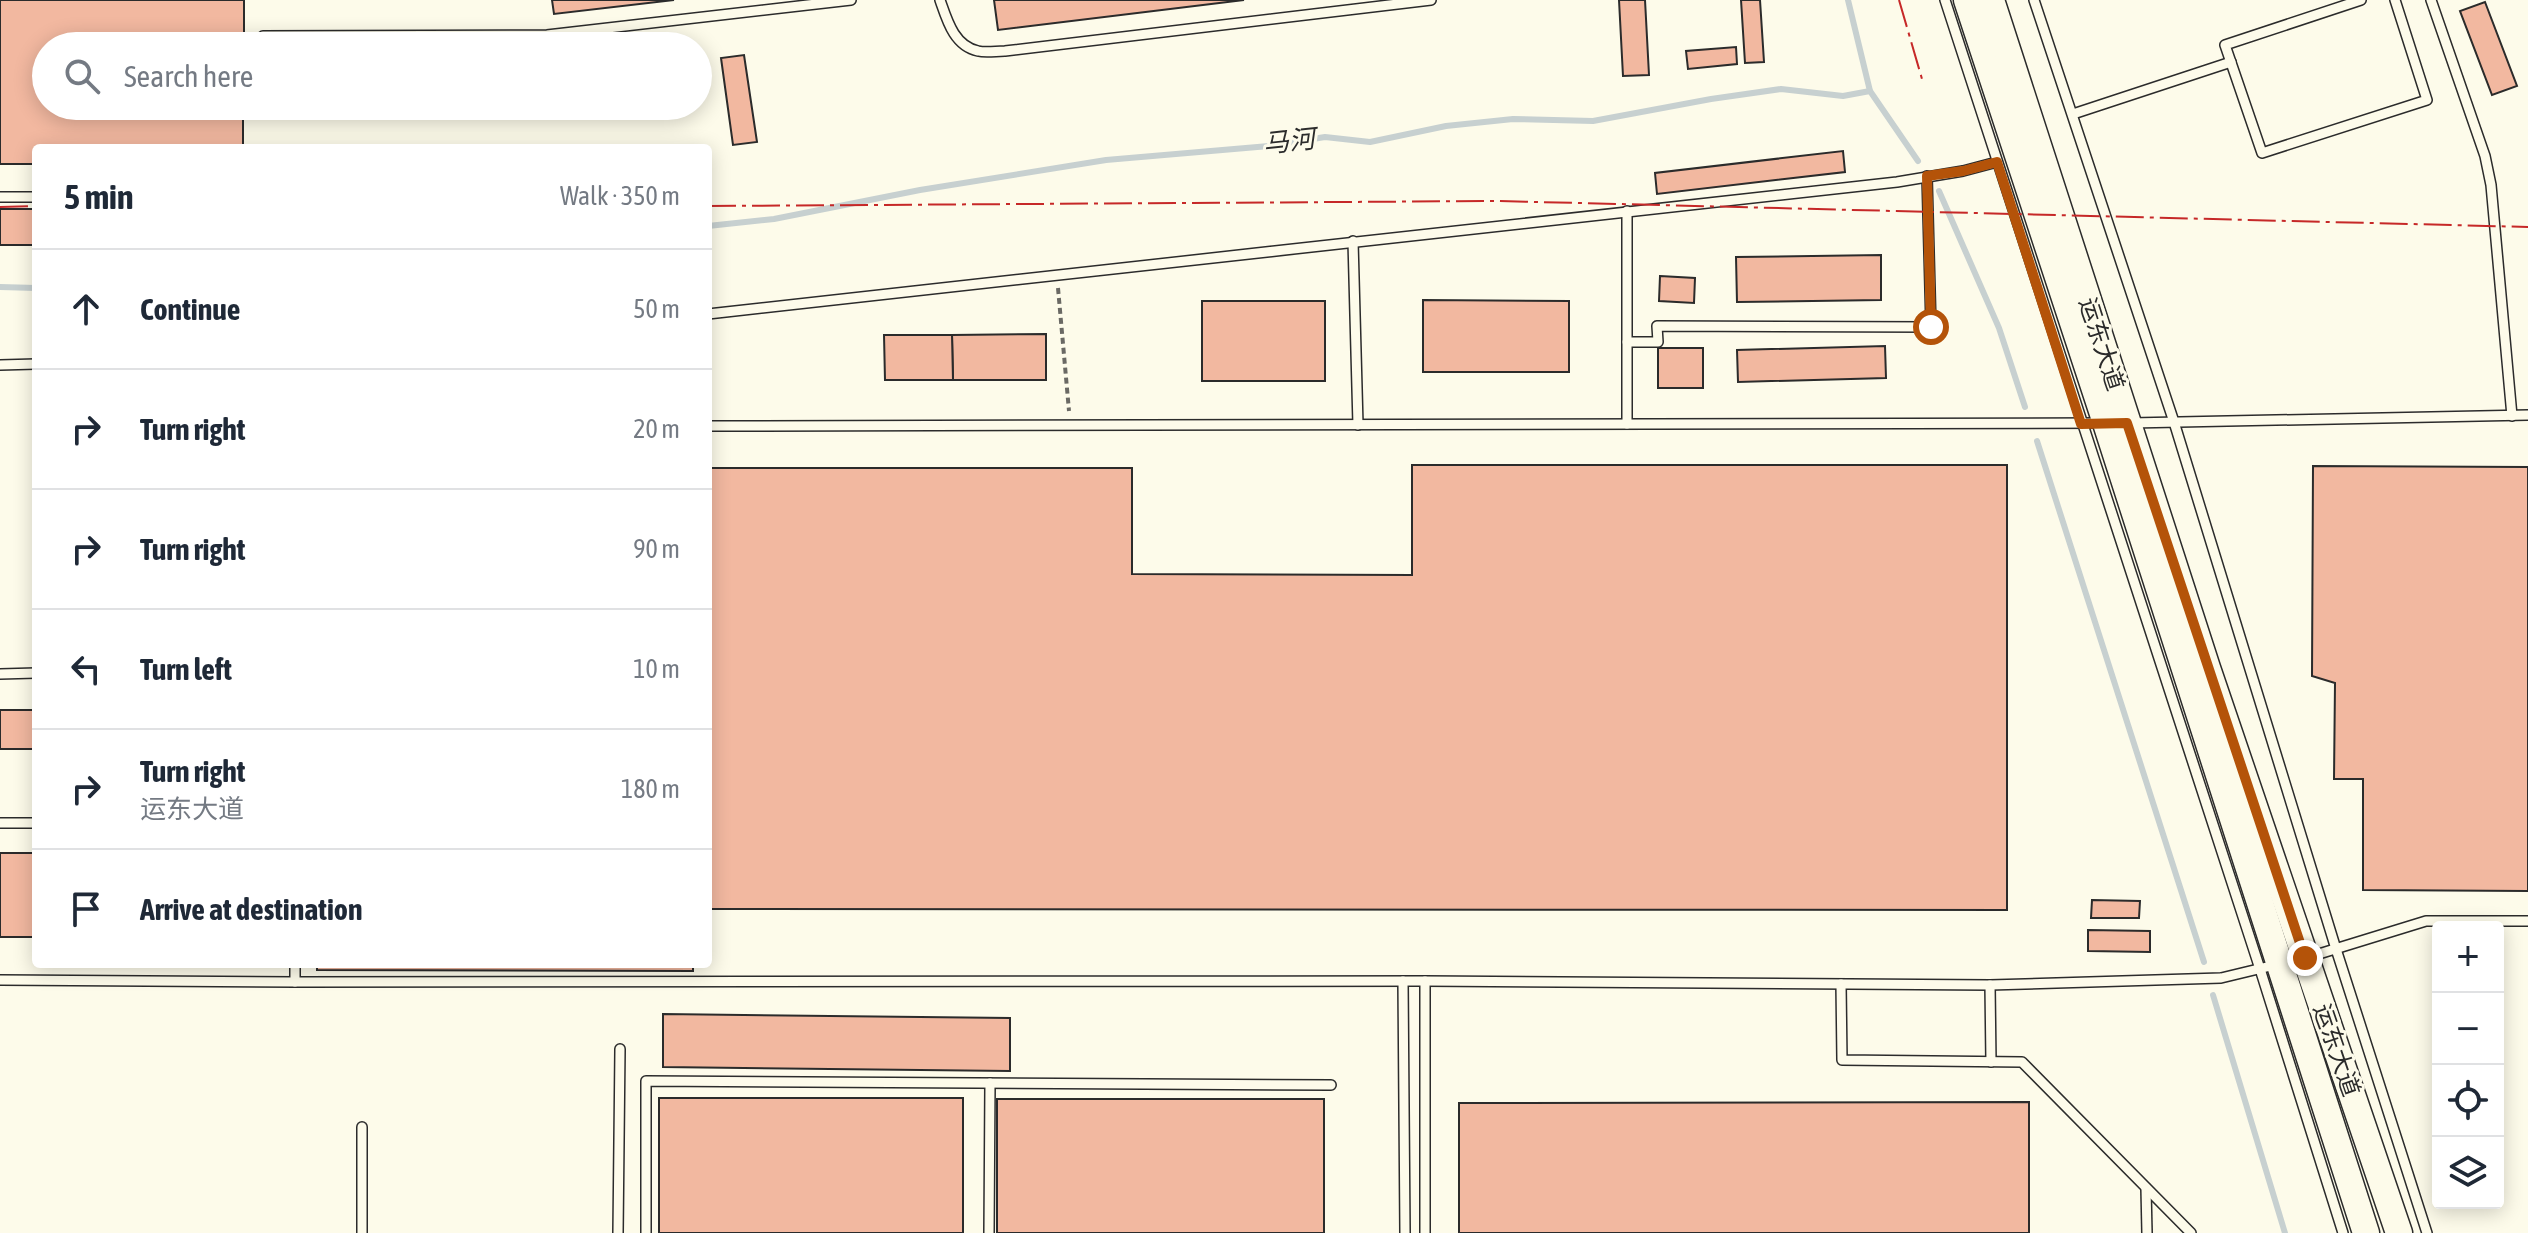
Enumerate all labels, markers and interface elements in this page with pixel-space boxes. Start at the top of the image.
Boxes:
search box [32,32,712,120]
icon: search [60,54,104,98]
text: Search here [124,59,253,93]
water label: 马河 [1262,123,1321,159]
text: 5 min [64,177,133,216]
text: Walk · 350 m [560,181,680,211]
icon: ahead [64,287,108,331]
text: Continue [140,292,240,326]
text: 50 m [633,294,680,324]
street label: 运东大道 [2074,294,2130,394]
route start [1913,309,1949,345]
icon: right [64,407,108,451]
text: Turn right [140,412,246,446]
text: 20 m [633,414,680,444]
icon: right [64,527,108,571]
text: Turn right [140,532,246,566]
text: 90 m [633,534,680,564]
icon: left [64,647,108,691]
text: Turn left [140,652,232,686]
text: 10 m [633,654,680,684]
text: Turn right [140,754,246,788]
icon: right [64,767,108,811]
text: 180 m [621,774,680,804]
text: 运东大道 [140,794,244,824]
icon: arrive [64,887,108,931]
text: Arrive at destination [140,892,362,926]
map controls [2432,921,2504,1209]
button: + [2432,921,2504,993]
route end [2287,940,2323,976]
button: − [2432,993,2504,1065]
street label: 运东大道 [2309,1000,2365,1100]
button: locate [2432,1065,2504,1137]
button: layers [2432,1137,2504,1209]

